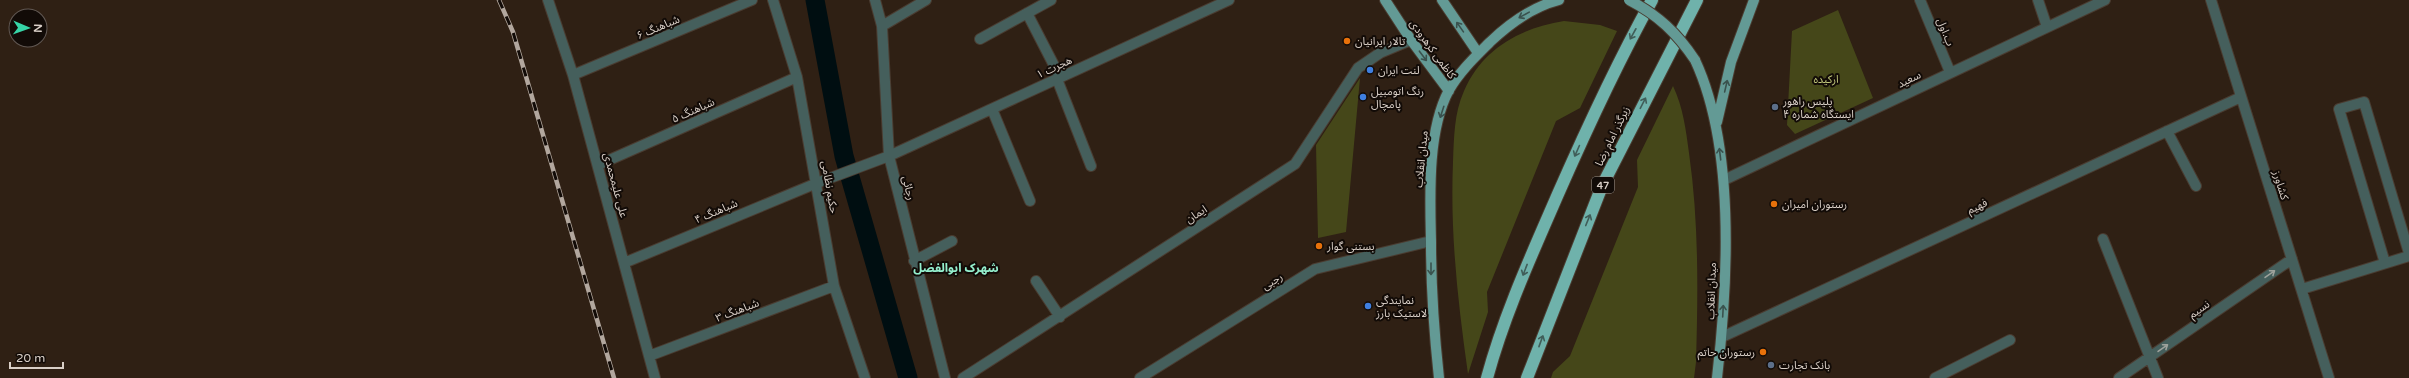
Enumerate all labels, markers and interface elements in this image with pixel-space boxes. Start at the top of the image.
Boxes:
north arrow [8,8,48,48]
street label: شباهنگ ۶ [635,12,682,42]
one-way arrow [1518,12,1530,20]
street label: ب.اول [1934,16,1957,48]
street label: کاظمی کرهرودی [1407,17,1459,82]
one-way arrow [1456,21,1464,32]
text: N [31,24,44,33]
one-way arrow [1629,28,1637,40]
place label: تالار ایرانیان [1355,35,1405,48]
marker: تالار ایرانیان [1342,36,1352,46]
one-way arrow [1418,50,1427,61]
street label: هجرت ۱ [1034,54,1074,81]
place label: لنت ایران [1378,64,1420,77]
marker: لنت ایران [1365,65,1375,75]
street label: سعید [1895,68,1923,91]
park label: ارکیده [1813,73,1839,86]
one-way arrow [1722,80,1730,93]
place label: رنگ اتومبیل پامچال [1371,85,1424,112]
marker: رنگ اتومبیل پامچال [1358,92,1368,102]
street label: شباهنگ ۵ [670,95,717,126]
place label: پلیس راهور ایستگاه شماره ۴ [1782,95,1854,121]
one-way arrow [1640,97,1647,109]
marker: پلیس راهور ایستگاه شماره ۴ [1770,102,1780,112]
street label: زیرگذر امام رضا [1592,104,1633,169]
one-way arrow [1438,105,1445,118]
street label: میدان انقلاب [1412,130,1431,188]
one-way arrow [1573,145,1580,157]
one-way arrow [1716,148,1724,161]
street label: علی علیمحمدی [601,151,631,219]
street label: حکیم نظامی [817,160,841,215]
street label: کشاورز [2270,168,2291,202]
street label: رجائی [899,175,918,201]
road number: 47 [1592,177,1614,193]
street label: شباهنگ ۴ [693,196,740,226]
street label: فهیم [1965,196,1990,219]
place label: رستوران امیران [1782,198,1847,211]
marker: رستوران امیران [1769,199,1779,209]
street label: ایمان [1183,203,1209,226]
one-way arrow [1585,215,1592,227]
place label: بستنی گوار [1326,240,1375,253]
marker: بستنی گوار [1314,241,1324,251]
district label: شهرک ابوالفضل [913,261,999,275]
one-way arrow [1427,262,1435,275]
street label: میدان انقلاب [1704,262,1719,320]
one-way arrow [1521,264,1529,276]
street label: رجبی [1260,270,1285,293]
one-way arrow [2264,270,2275,278]
place label: نمایندگی لاستیک بارز [1375,294,1427,320]
street label: شباهنگ ۳ [714,296,761,325]
street label: نسیم [2186,298,2213,323]
marker: نمایندگی لاستیک بارز [1363,301,1373,311]
one-way arrow [1720,305,1727,318]
one-way arrow [1537,336,1545,348]
scale bar [10,344,63,370]
one-way arrow [2157,344,2168,352]
place label: رستوران حاتم [1697,346,1755,361]
marker: رستوران حاتم [1758,347,1768,357]
text: 20 m [16,351,45,365]
place label: بانک تجارت [1779,359,1830,372]
marker: بانک تجارت [1766,360,1776,370]

